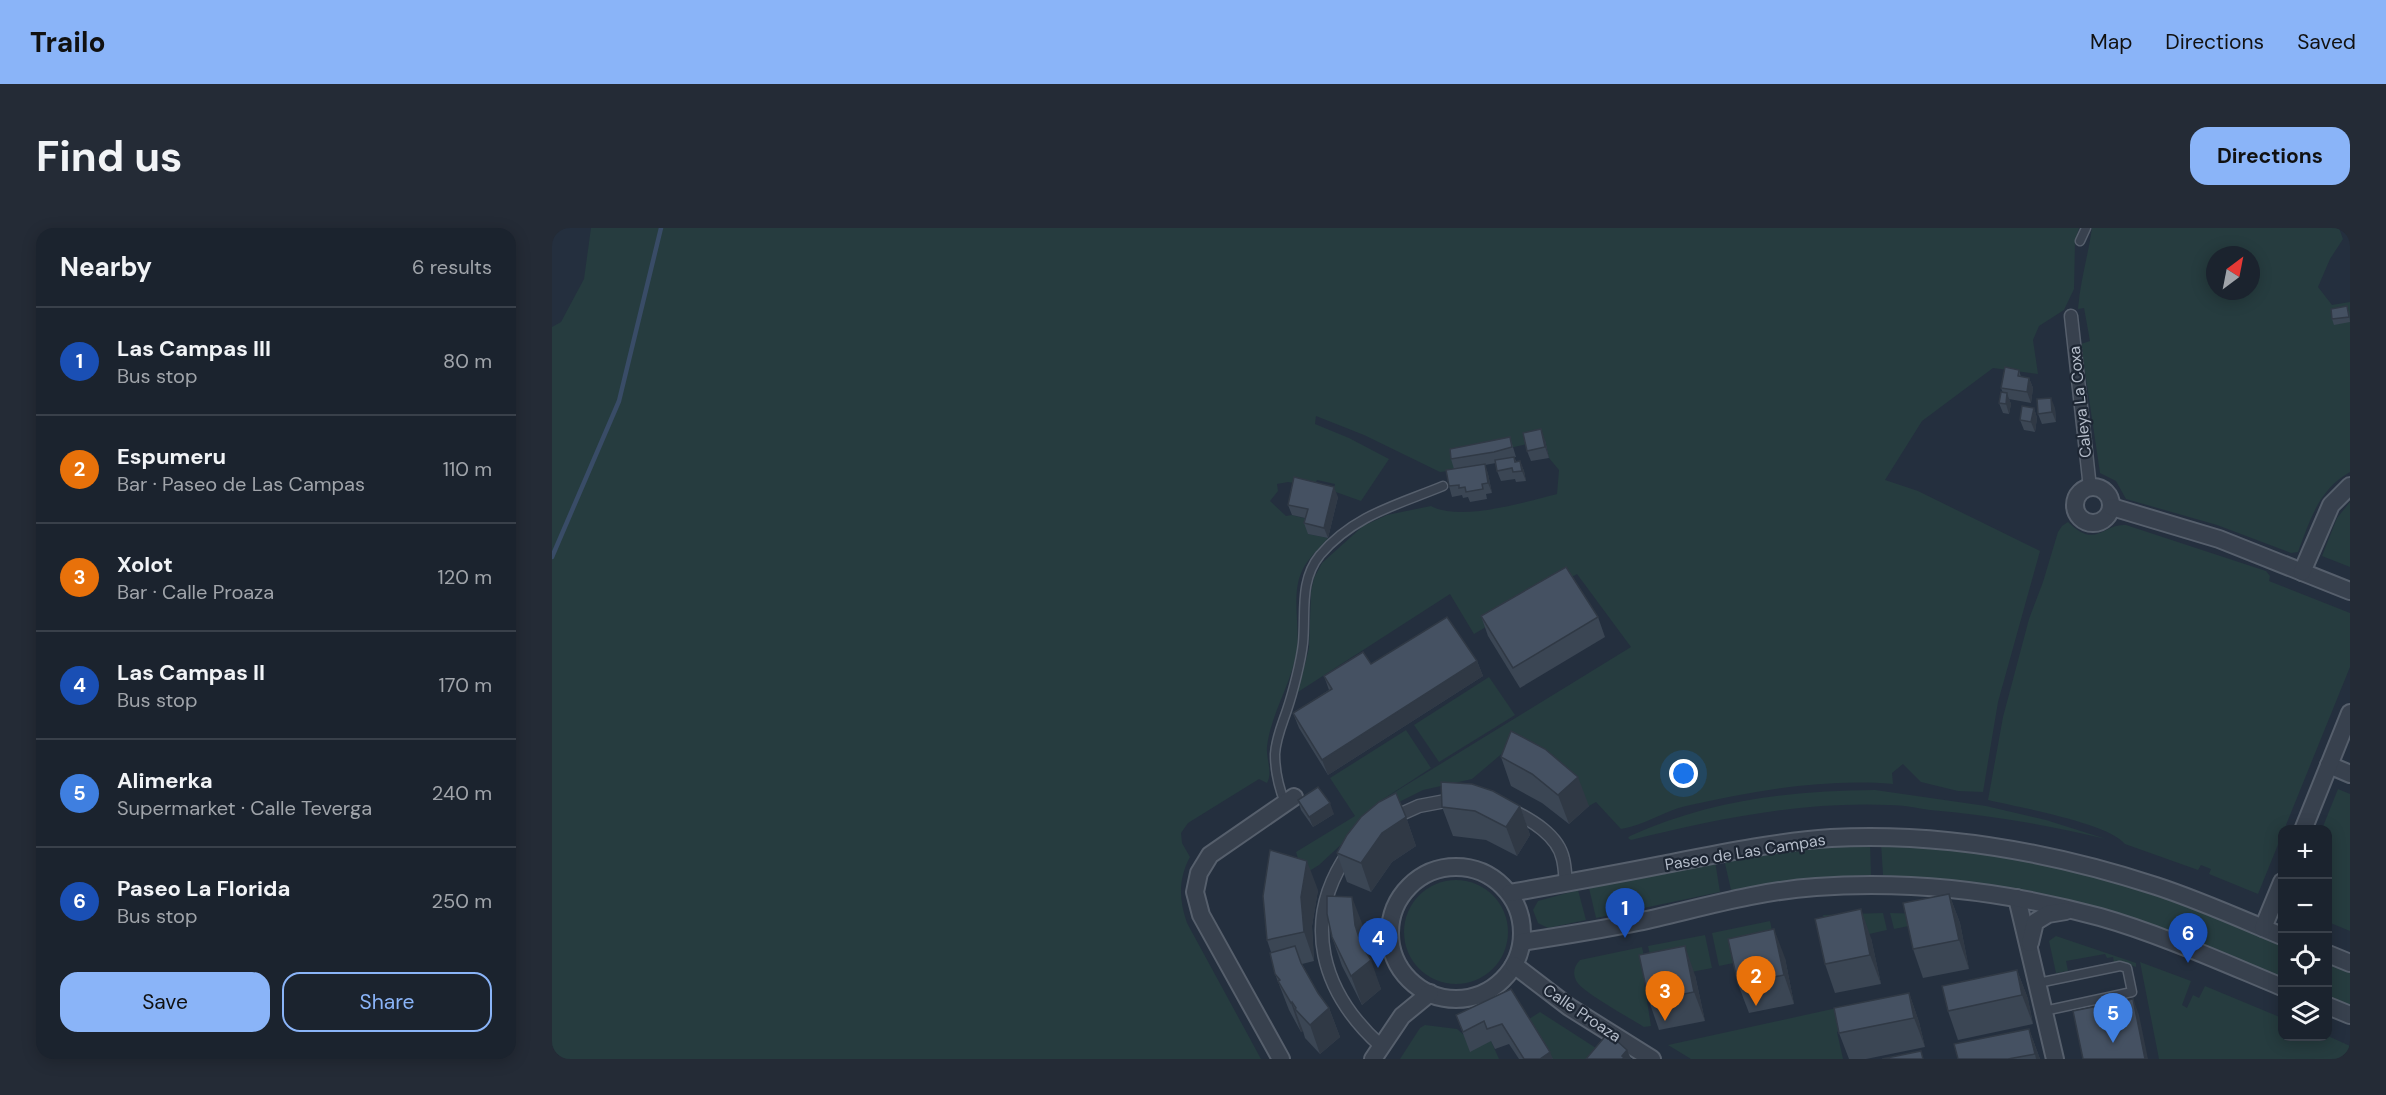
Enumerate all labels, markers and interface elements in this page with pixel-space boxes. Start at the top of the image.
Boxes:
text: Trailo [30,24,106,61]
text: Map [2090,28,2132,56]
text: Directions [2165,28,2264,56]
text: Saved [2297,28,2356,56]
button: Directions [2190,127,2350,185]
text: Find us [36,129,182,184]
north arrow [2206,246,2260,300]
text: Nearby [60,250,152,284]
text: 6 results [412,254,492,280]
text: Las Campas III [117,334,271,363]
street label: Caleya La Coxa [2064,345,2096,459]
text: 1 [76,348,83,374]
text: 80 m [443,348,492,374]
text: Bus stop [117,363,197,389]
text: Espumeru [117,442,226,471]
text: 2 [74,456,85,482]
text: 110 m [443,456,492,482]
text: Bar · Paseo de Las Campas [117,471,365,497]
text: Xolot [117,550,173,579]
text: 3 [73,564,86,590]
text: 120 m [438,564,492,590]
text: Bar · Calle Proaza [117,579,274,605]
text: Las Campas II [117,658,265,687]
text: 4 [73,672,86,698]
text: 170 m [439,672,492,698]
text: Bus stop [117,687,197,713]
your location [1669,759,1698,788]
text: Alimerka [117,766,213,795]
text: 5 [73,780,86,806]
text: 240 m [432,780,492,806]
text: Supermarket · Calle Teverga [117,795,372,821]
map controls [2278,825,2332,1041]
button: + [2278,825,2332,879]
street label: Paseo de Las Campas [1663,829,1827,875]
text: Paseo La Florida [117,874,290,903]
button: − [2278,879,2332,933]
text: 6 [73,888,86,914]
text: 250 m [431,888,492,914]
pin: 1 [1606,888,1644,938]
text: Bus stop [117,903,197,929]
pin: 6 [2168,914,2208,963]
pin: 4 [1358,918,1398,968]
button: locate [2278,933,2332,987]
pin: 2 [1736,956,1776,1006]
button: Save [60,972,270,1032]
button: Share [282,972,492,1032]
pin: 3 [1646,972,1684,1021]
street label: Calle Proaza [1539,979,1625,1047]
button: layers [2278,987,2332,1041]
pin: 5 [2094,994,2132,1043]

